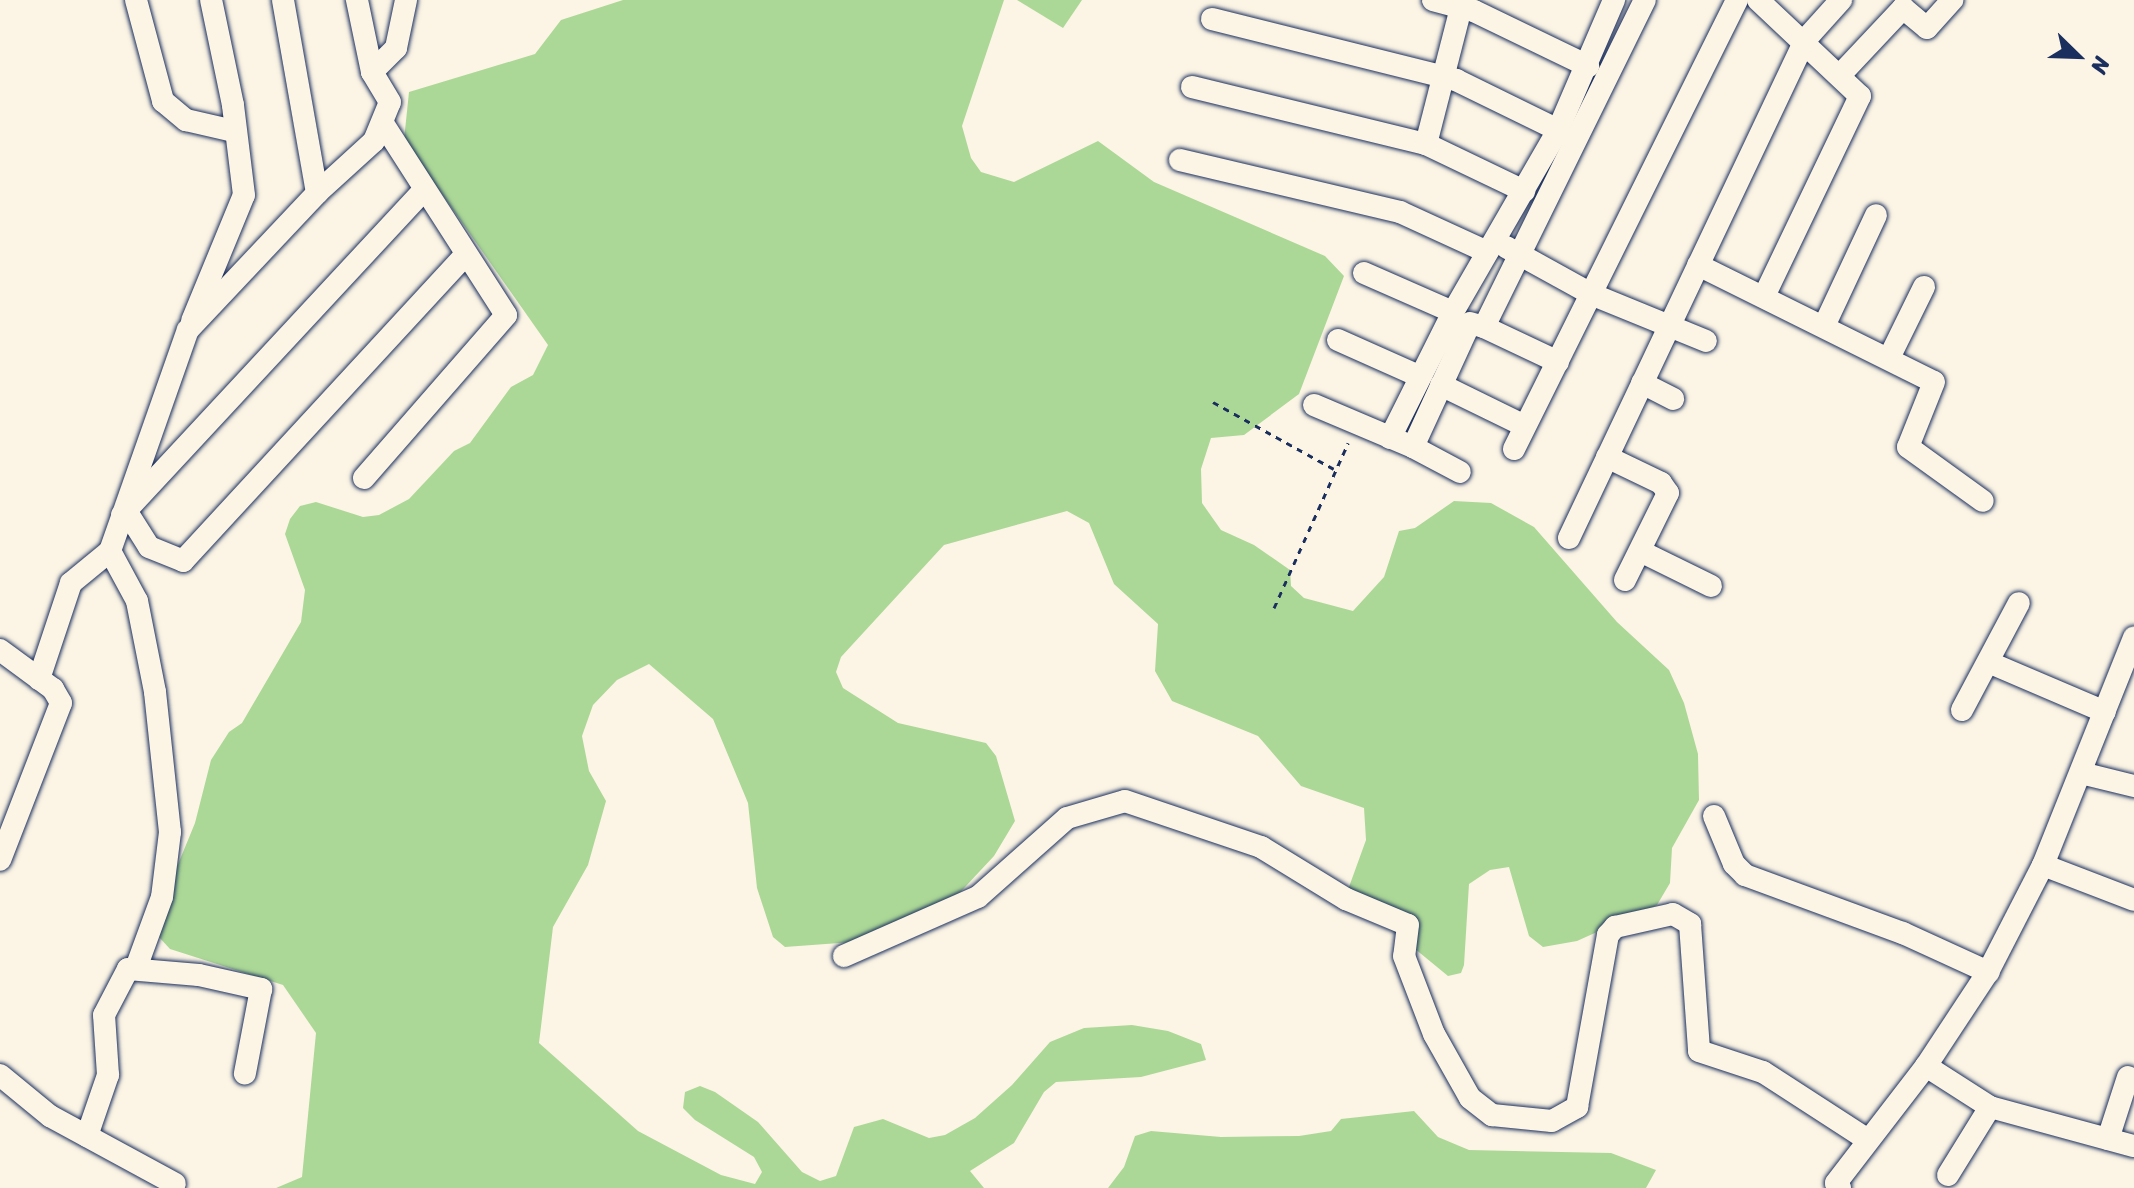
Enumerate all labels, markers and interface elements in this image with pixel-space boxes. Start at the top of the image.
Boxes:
north arrow [2038,16,2118,96]
text: N [2080,51,2121,80]

